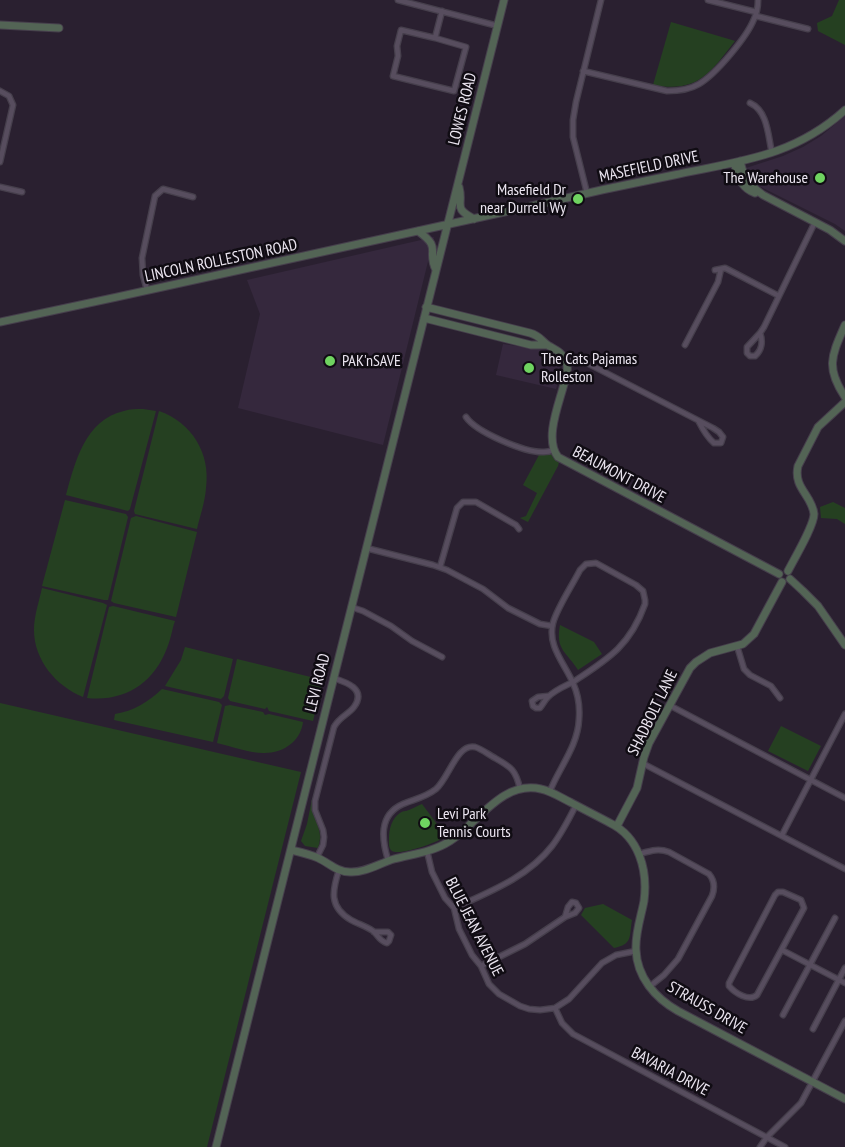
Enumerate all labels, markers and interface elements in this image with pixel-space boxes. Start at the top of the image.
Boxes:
street label: LOWES ROAD [445,71,481,147]
street label: MASEFIELD DRIVE [598,147,700,187]
place label: The Warehouse [723,168,808,188]
marker: The Warehouse [813,171,827,185]
place label: Masefield Dr near Durrell Wy [480,180,566,218]
marker: Masefield Dr near Durrell Wy [571,192,585,206]
street label: LINCOLN ROLLESTON ROAD [143,235,299,287]
place label: The Cats Pajamas Rolleston [541,349,637,387]
place label: PAK'nSAVE [342,351,401,371]
marker: PAK'nSAVE [323,354,337,368]
marker: The Cats Pajamas Rolleston [522,361,536,375]
street label: BEAUMONT DRIVE [569,442,669,508]
street label: LEVI ROAD [301,652,335,714]
street label: SHADBOLT LANE [624,667,682,759]
place label: Levi Park Tennis Courts [437,804,511,842]
marker: Levi Park Tennis Courts [418,816,432,830]
street label: BLUE JEAN AVENUE [441,874,507,980]
street label: STRAUSS DRIVE [664,978,750,1038]
street label: BAVARIA DRIVE [628,1044,712,1100]

